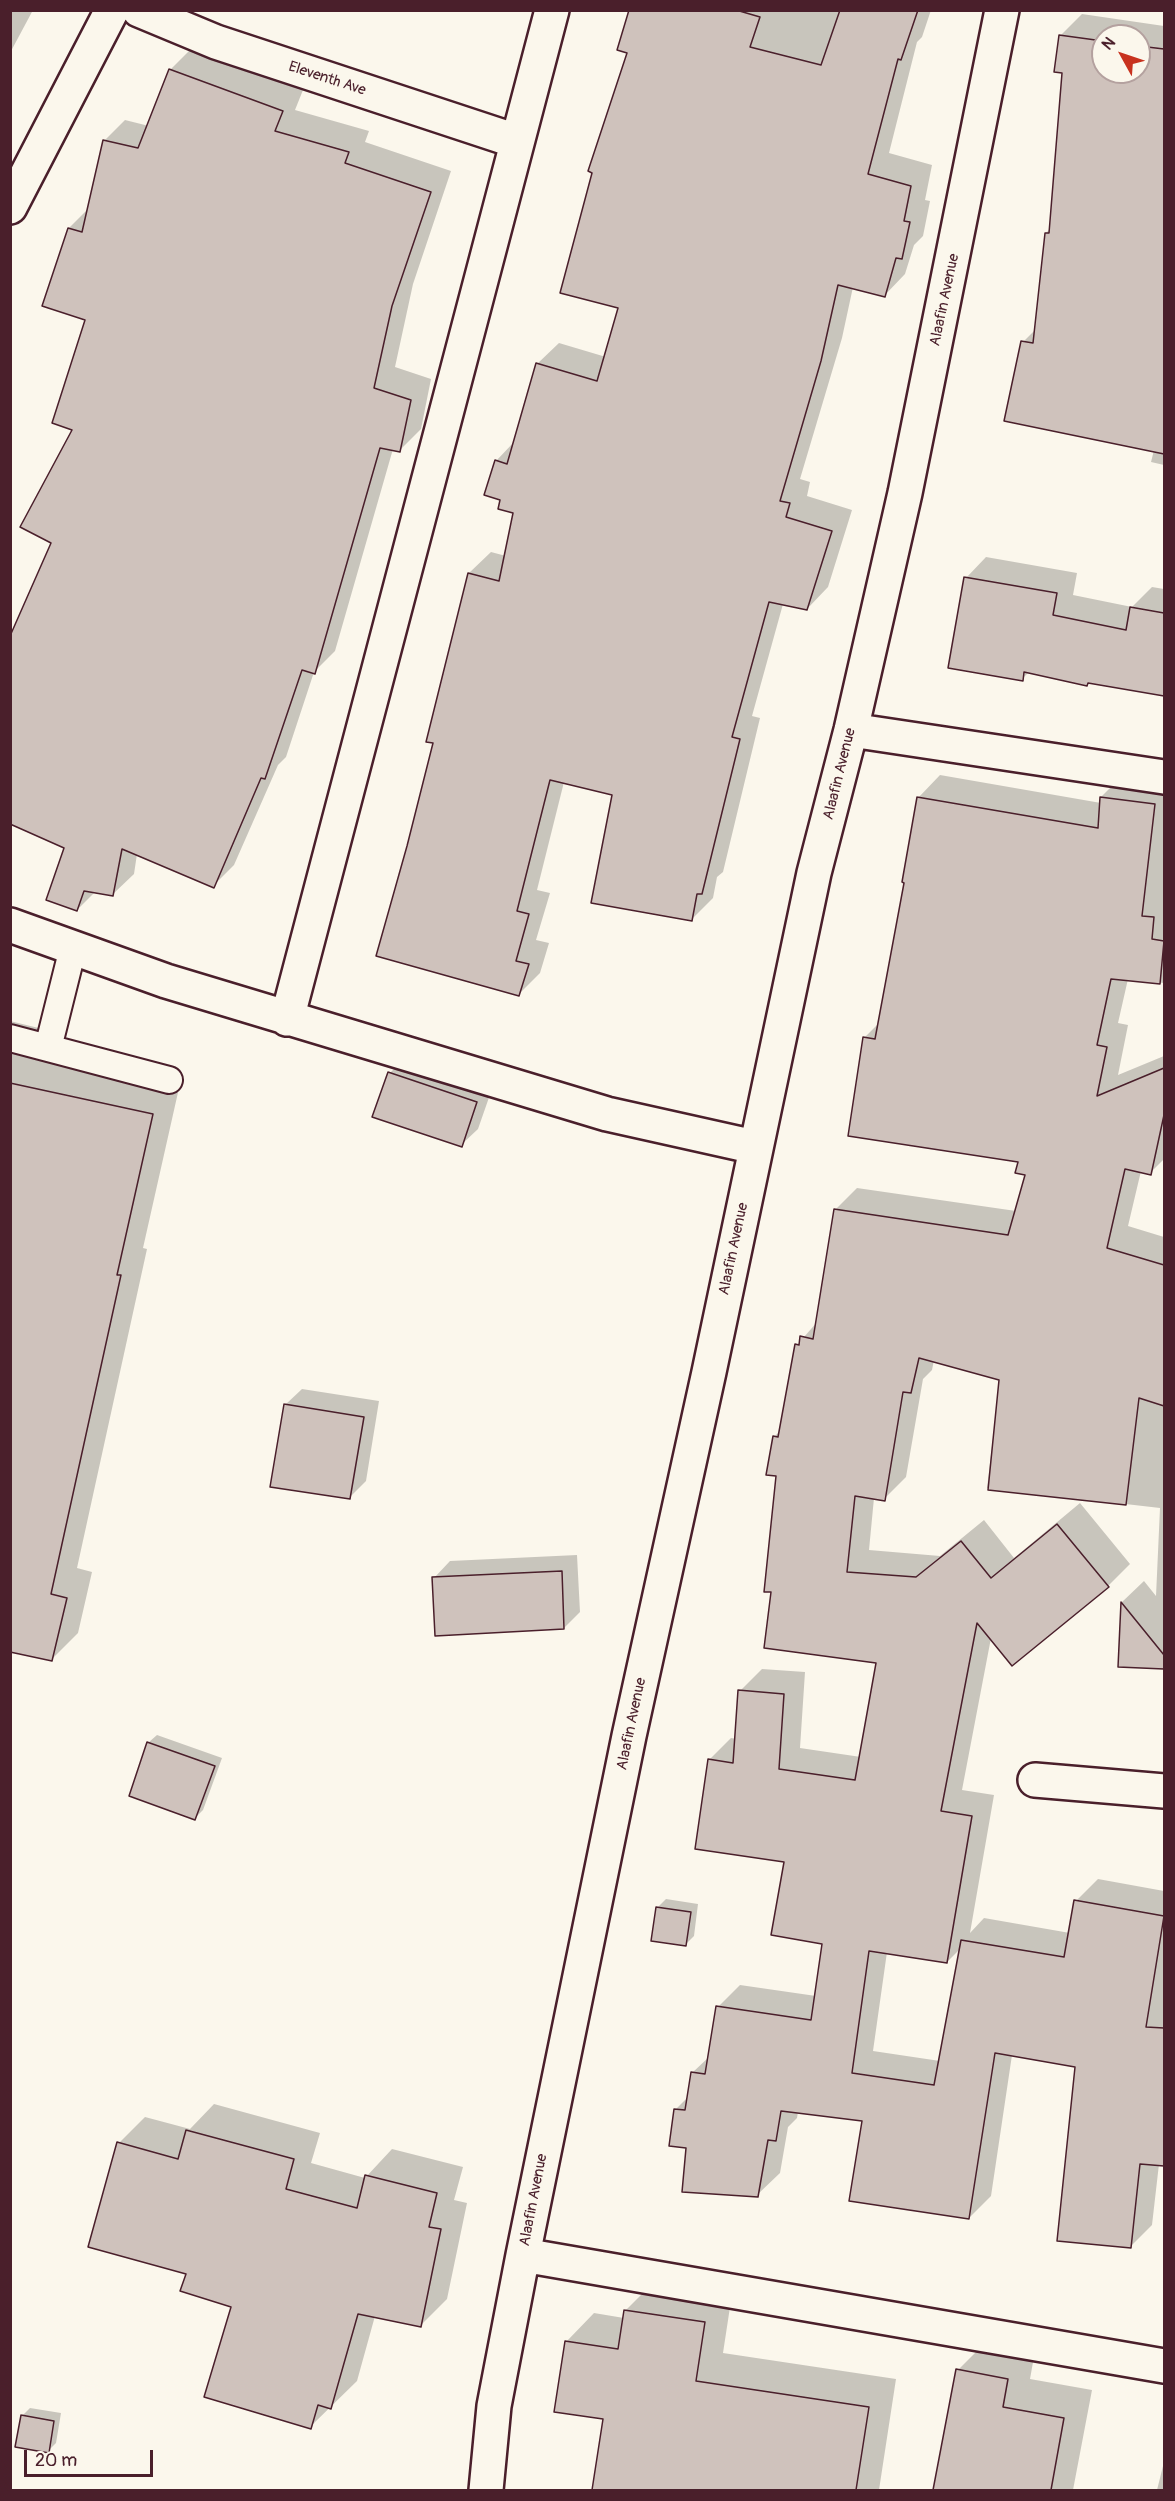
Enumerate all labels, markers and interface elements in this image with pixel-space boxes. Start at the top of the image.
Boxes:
north arrow [1091,24,1151,84]
text: N [1098,33,1120,54]
street label: Eleventh Ave [286,58,368,100]
street label: Alaafin Avenue [926,252,964,348]
street label: Alaafin Avenue [820,726,860,822]
street label: Alaafin Avenue [715,1201,753,1297]
street label: Alaafin Avenue [613,1676,651,1772]
street label: Alaafin Avenue [516,2152,552,2248]
scale bar [27,2438,156,2476]
text: 20 m [35,2449,77,2472]

